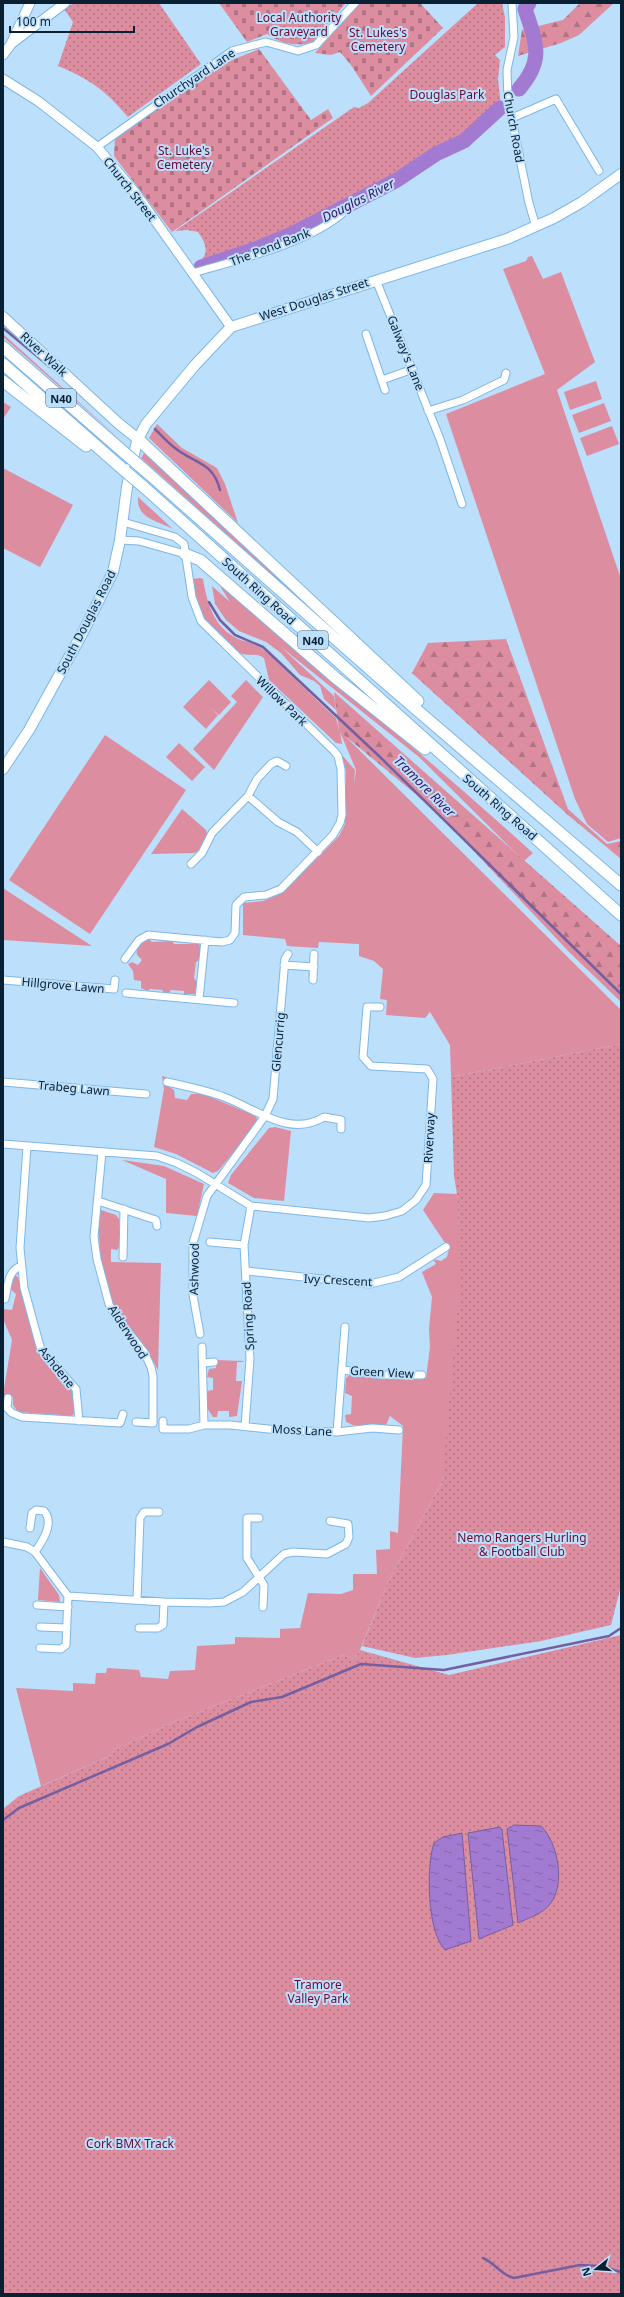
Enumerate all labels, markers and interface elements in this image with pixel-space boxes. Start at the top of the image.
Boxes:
scale bar [10,8,134,34]
park label: Local Authority Graveyard [257,9,342,40]
text: 100 m [16,13,51,30]
park label: St. Lukes's Cemetery [349,24,407,55]
street label: Churchyard Lane [150,44,239,112]
park label: Douglas Park [410,86,485,103]
street label: Church Road [499,90,529,164]
park label: St. Luke's Cemetery [157,142,212,173]
street label: Church Street [100,153,161,225]
water label: Douglas River [319,174,398,226]
street label: The Pond Bank [227,224,313,270]
street label: West Douglas Street [257,273,371,325]
street label: Galway's Lane [383,313,429,393]
street label: River Walk [17,328,72,381]
road number: N40 [46,389,76,407]
street label: South Ring Road [219,553,299,629]
street label: South Douglas Road [52,567,120,677]
road number: N40 [298,631,328,649]
street label: Willow Park [253,672,312,730]
water label: Tramore River [390,751,460,821]
street label: South Ring Road [459,770,541,844]
street label: Hillgrove Lawn [21,973,105,997]
street label: Glencurrig [267,1012,289,1072]
street label: Trabeg Lawn [37,1076,111,1100]
street label: Riverway [419,1111,439,1164]
street label: Ashwood [185,1243,203,1295]
street label: Ivy Crescent [303,1270,373,1290]
street label: Spring Road [238,1281,258,1351]
street label: Alderwood [104,1302,152,1362]
street label: Ashdene [35,1343,79,1392]
street label: Green View [350,1362,415,1382]
street label: Moss Lane [272,1420,333,1440]
park label: Nemo Rangers Hurling & Football Club [457,1529,587,1560]
park label: Tramore Valley Park [287,1976,349,2007]
park label: Cork BMX Track [86,2135,175,2152]
north arrow [576,2249,616,2289]
text: N [577,2266,594,2279]

